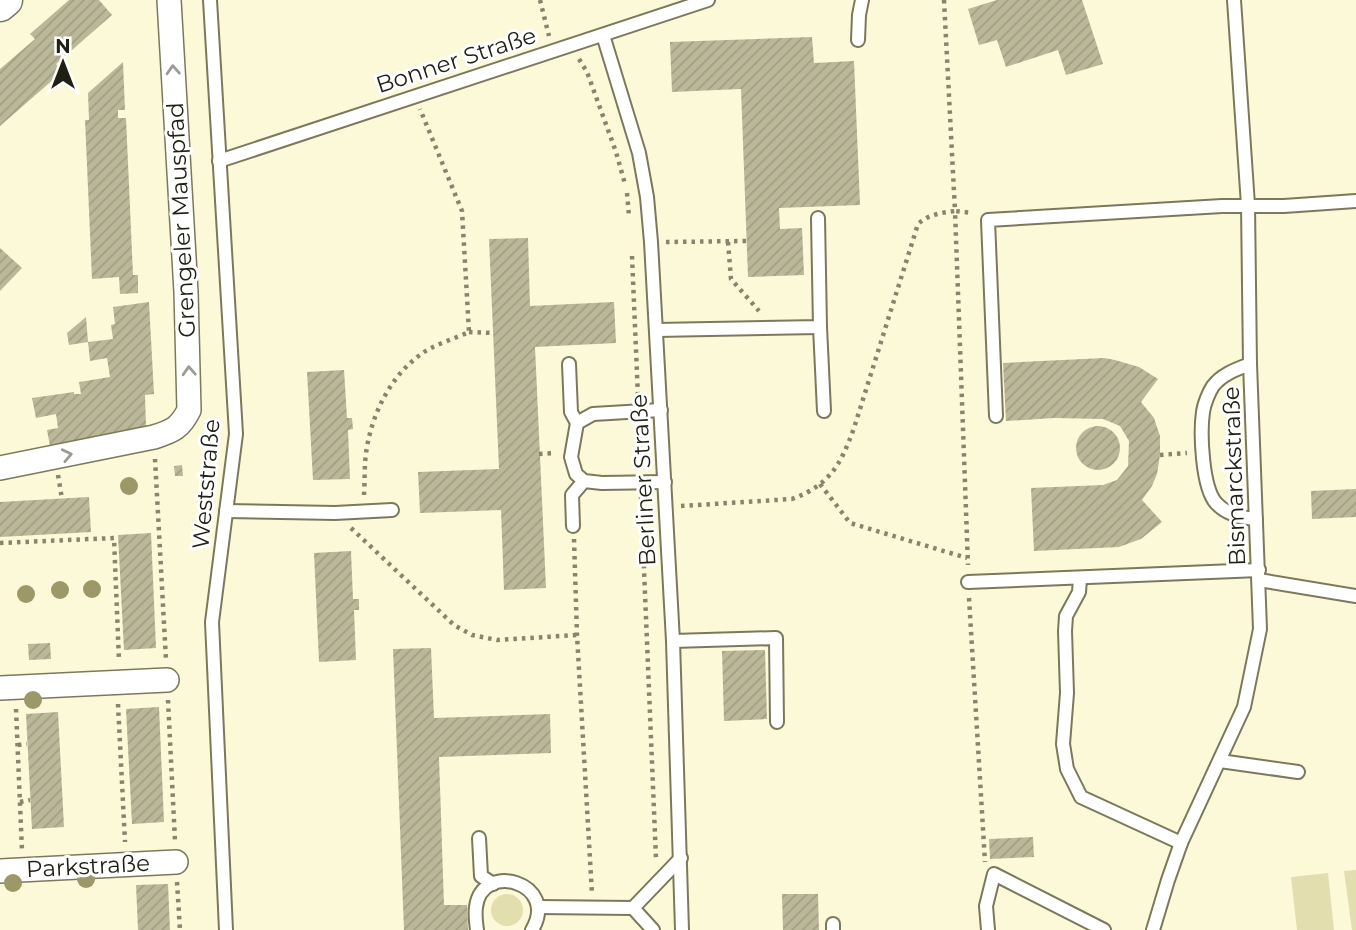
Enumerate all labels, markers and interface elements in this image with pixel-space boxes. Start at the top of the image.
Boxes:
street label: Bonner Straße [372,21,540,99]
north arrow [28,28,98,98]
text: N [55,35,71,58]
one-way arrow [166,65,181,76]
street label: Grengeler Mauspfad [161,102,201,338]
one-way arrow [182,365,197,376]
street label: Bismarckstraße [1217,386,1251,566]
street label: Berliner Straße [625,393,661,567]
street label: Weststraße [186,418,226,550]
one-way arrow [61,449,73,464]
street label: Parkstraße [25,849,151,883]

